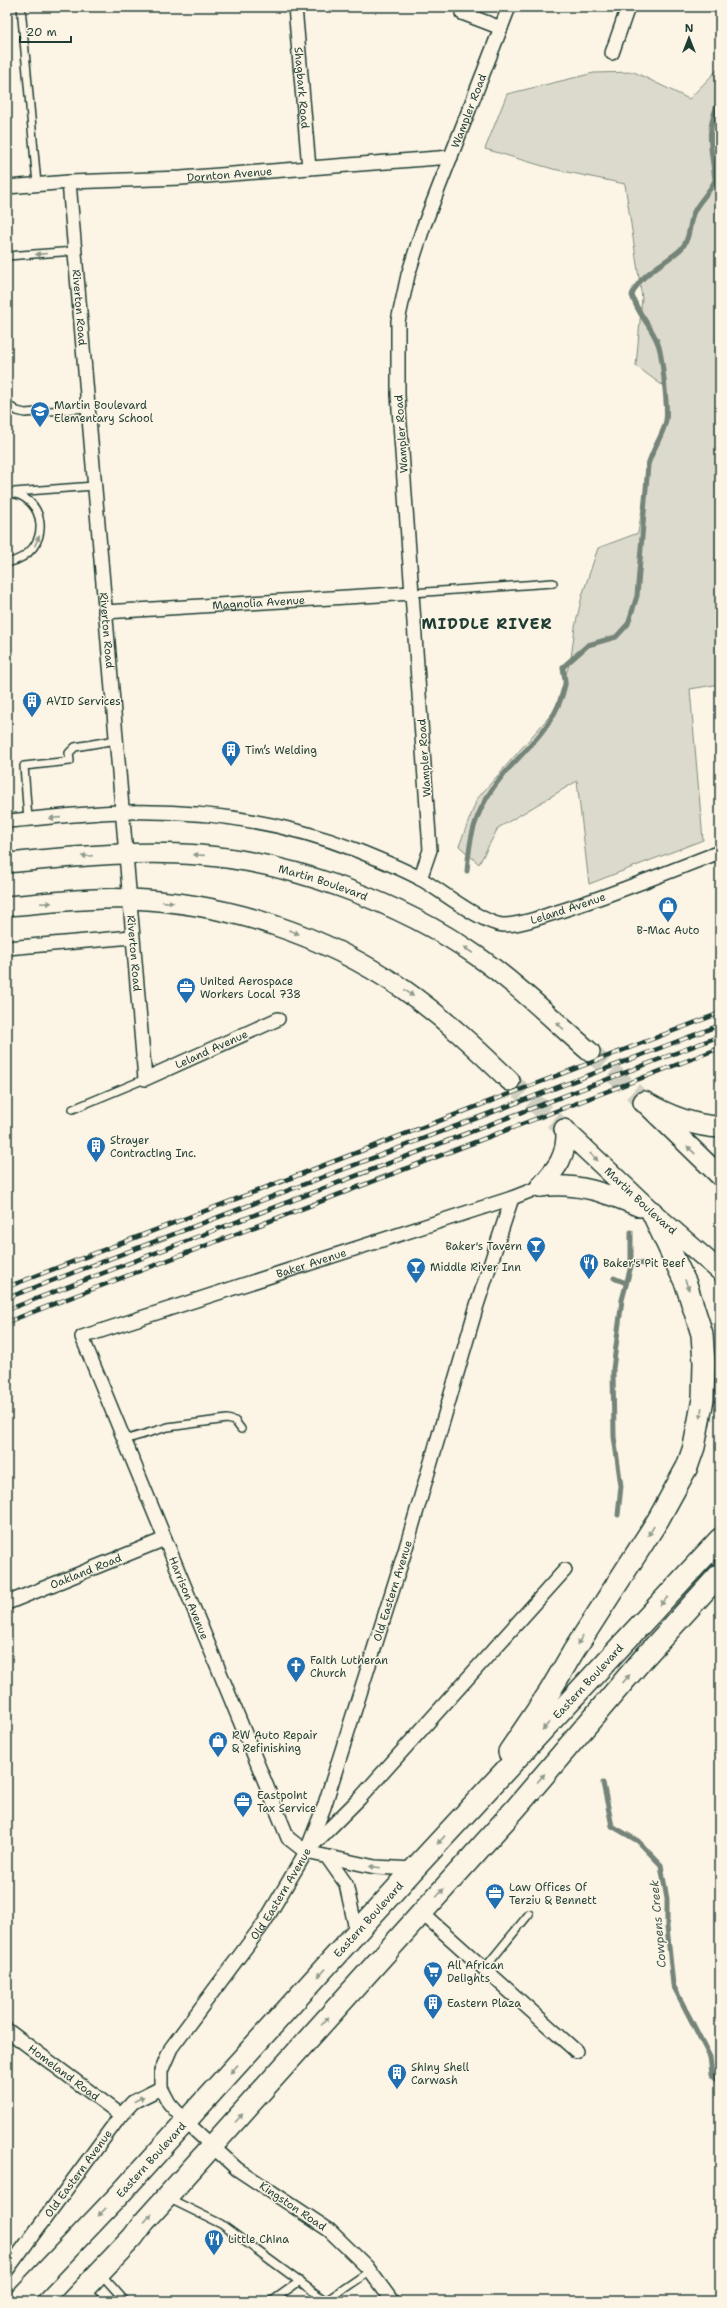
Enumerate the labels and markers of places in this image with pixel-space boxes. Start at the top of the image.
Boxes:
place label: Martin Boulevard Elementary School [54,398,154,426]
school or university icon: Martin Boulevard Elementary School [29,400,51,428]
building icon: AVID Services [21,690,43,718]
place label: AVID Services [46,694,121,709]
building icon: Tim’s Welding [220,739,242,767]
place label: Tim’s Welding [245,743,317,758]
shop icon: B-Mac Auto [657,895,679,923]
place label: B-Mac Auto [637,923,700,938]
place label: United Aerospace Workers Local 738 [200,974,301,1002]
office icon: United Aerospace Workers Local 738 [175,976,197,1004]
place label: Strayer Contracting Inc. [110,1133,196,1161]
building icon: Strayer Contracting Inc. [85,1135,107,1163]
bar icon: Baker's Tavern [525,1235,547,1263]
place label: Baker's Tavern [445,1239,522,1254]
restaurant icon: Baker's Pit Beef [578,1252,600,1280]
bar icon: Middle River Inn [405,1256,427,1284]
place label: Baker's Pit Beef [603,1256,686,1271]
place label: Middle River Inn [430,1260,521,1275]
place label: Faith Lutheran Church [310,1653,388,1681]
church icon: Faith Lutheran Church [285,1655,307,1683]
place label: RW Auto Repair & Refinishing [232,1728,318,1756]
shop icon: RW Auto Repair & Refinishing [207,1730,229,1758]
place label: Eastpoint Tax Service [257,1788,316,1816]
office icon: Eastpoint Tax Service [232,1790,254,1818]
place label: Law Offices Of Terziu & Bennett [509,1880,597,1908]
office icon: Law Offices Of Terziu & Bennett [484,1882,506,1910]
place label: All African Delights [447,1958,504,1986]
supermarket icon: All African Delights [422,1960,444,1988]
building icon: Eastern Plaza [422,1992,444,2020]
place label: Eastern Plaza [447,1996,521,2011]
place label: Shiny Shell Carwash [411,2060,470,2088]
building icon: Shiny Shell Carwash [386,2062,408,2090]
restaurant icon: Little China [203,2228,225,2256]
place label: Little China [228,2232,289,2247]

